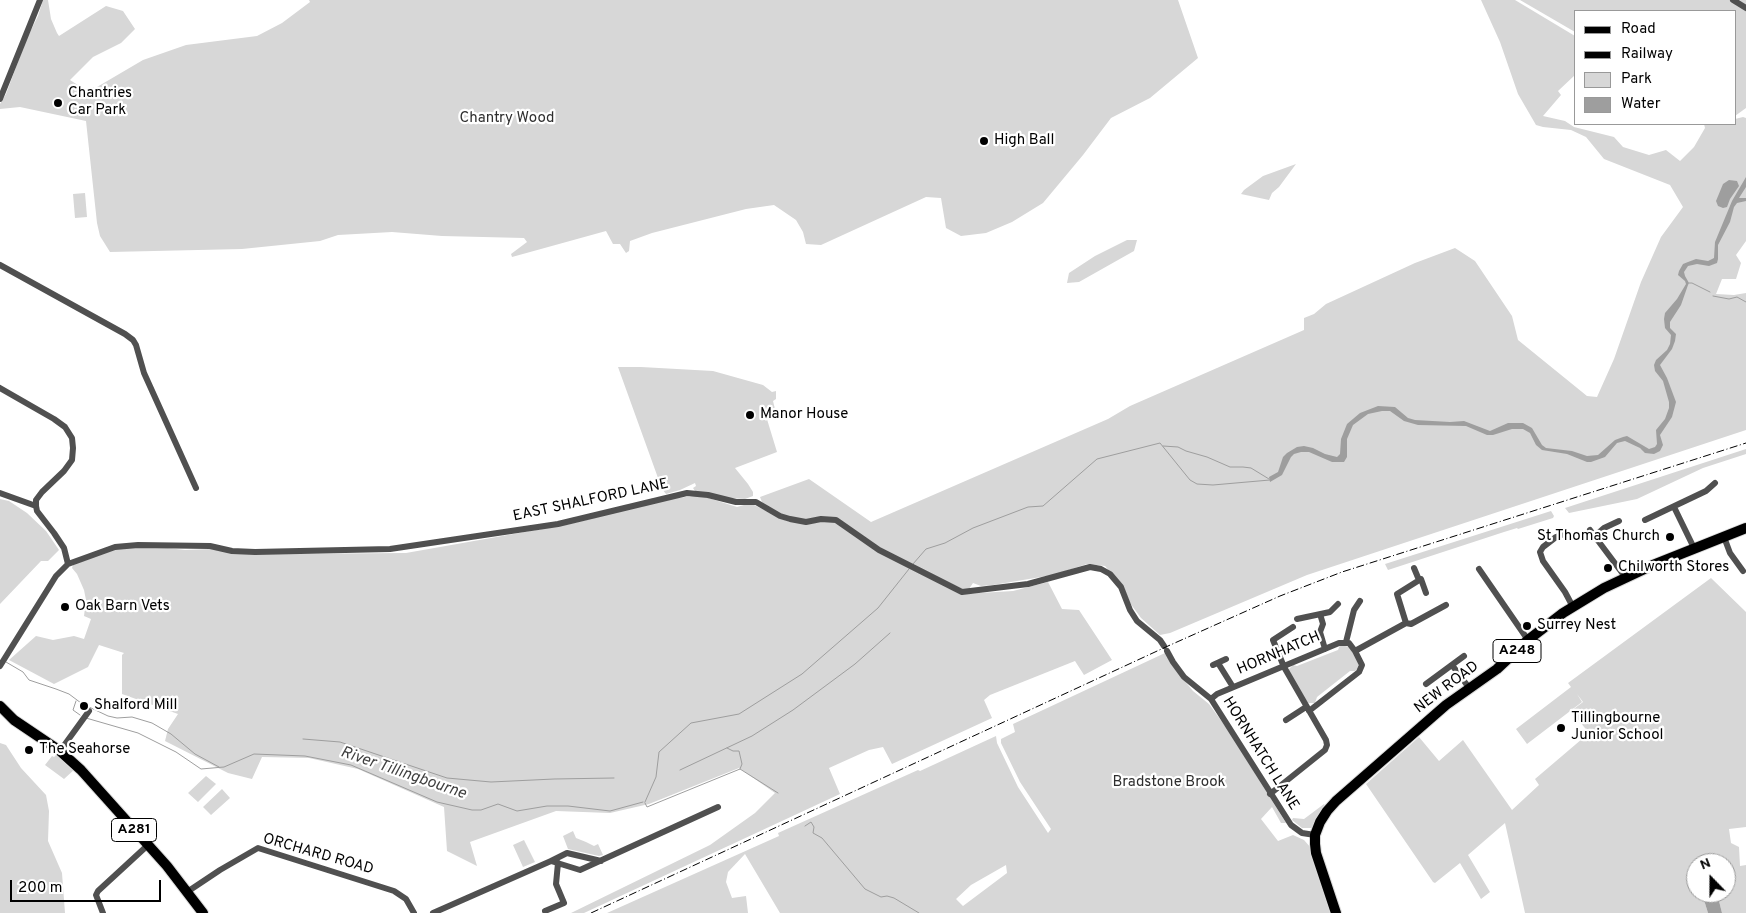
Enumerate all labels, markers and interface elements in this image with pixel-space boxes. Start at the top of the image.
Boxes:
legend [1574,10,1736,125]
text: Road [1621,20,1656,39]
text: Railway [1621,45,1673,64]
text: Park [1621,70,1652,89]
place label: Chantries Car Park [68,85,132,120]
text: Water [1621,95,1660,114]
marker: Chantries Car Park [52,97,64,109]
park label: Chantry Wood [460,110,554,128]
place label: High Ball [994,132,1054,150]
marker: High Ball [978,135,990,147]
place label: Manor House [760,406,848,424]
marker: Manor House [744,409,756,421]
street label: EAST SHALFORD LANE [512,476,670,526]
place label: St Thomas Church [1537,528,1660,546]
marker: St Thomas Church [1664,531,1676,543]
place label: Chilworth Stores [1618,559,1729,577]
marker: Chilworth Stores [1602,562,1614,574]
place label: Oak Barn Vets [75,598,170,616]
marker: Oak Barn Vets [59,601,71,613]
place label: Surrey Nest [1537,617,1616,635]
marker: Surrey Nest [1521,620,1533,632]
street label: HORNHATCH [1235,628,1323,680]
road number: A248 [1493,640,1541,662]
street label: NEW ROAD [1411,658,1483,718]
street label: HORNHATCH LANE [1218,694,1302,814]
place label: Shalford Mill [94,697,177,715]
marker: Shalford Mill [78,700,90,712]
place label: Tillingbourne Junior School [1571,710,1663,745]
marker: Tillingbourne Junior School [1555,722,1567,734]
place label: The Seahorse [39,741,130,759]
marker: The Seahorse [23,744,35,756]
water label: River Tillingbourne [338,744,468,804]
park label: Bradstone Brook [1112,774,1226,792]
road number: A281 [112,818,156,842]
street label: ORCHARD ROAD [261,831,375,879]
north arrow [1686,853,1736,903]
text: N [1698,855,1713,874]
scale bar [12,870,164,902]
text: 200 m [18,879,63,898]

